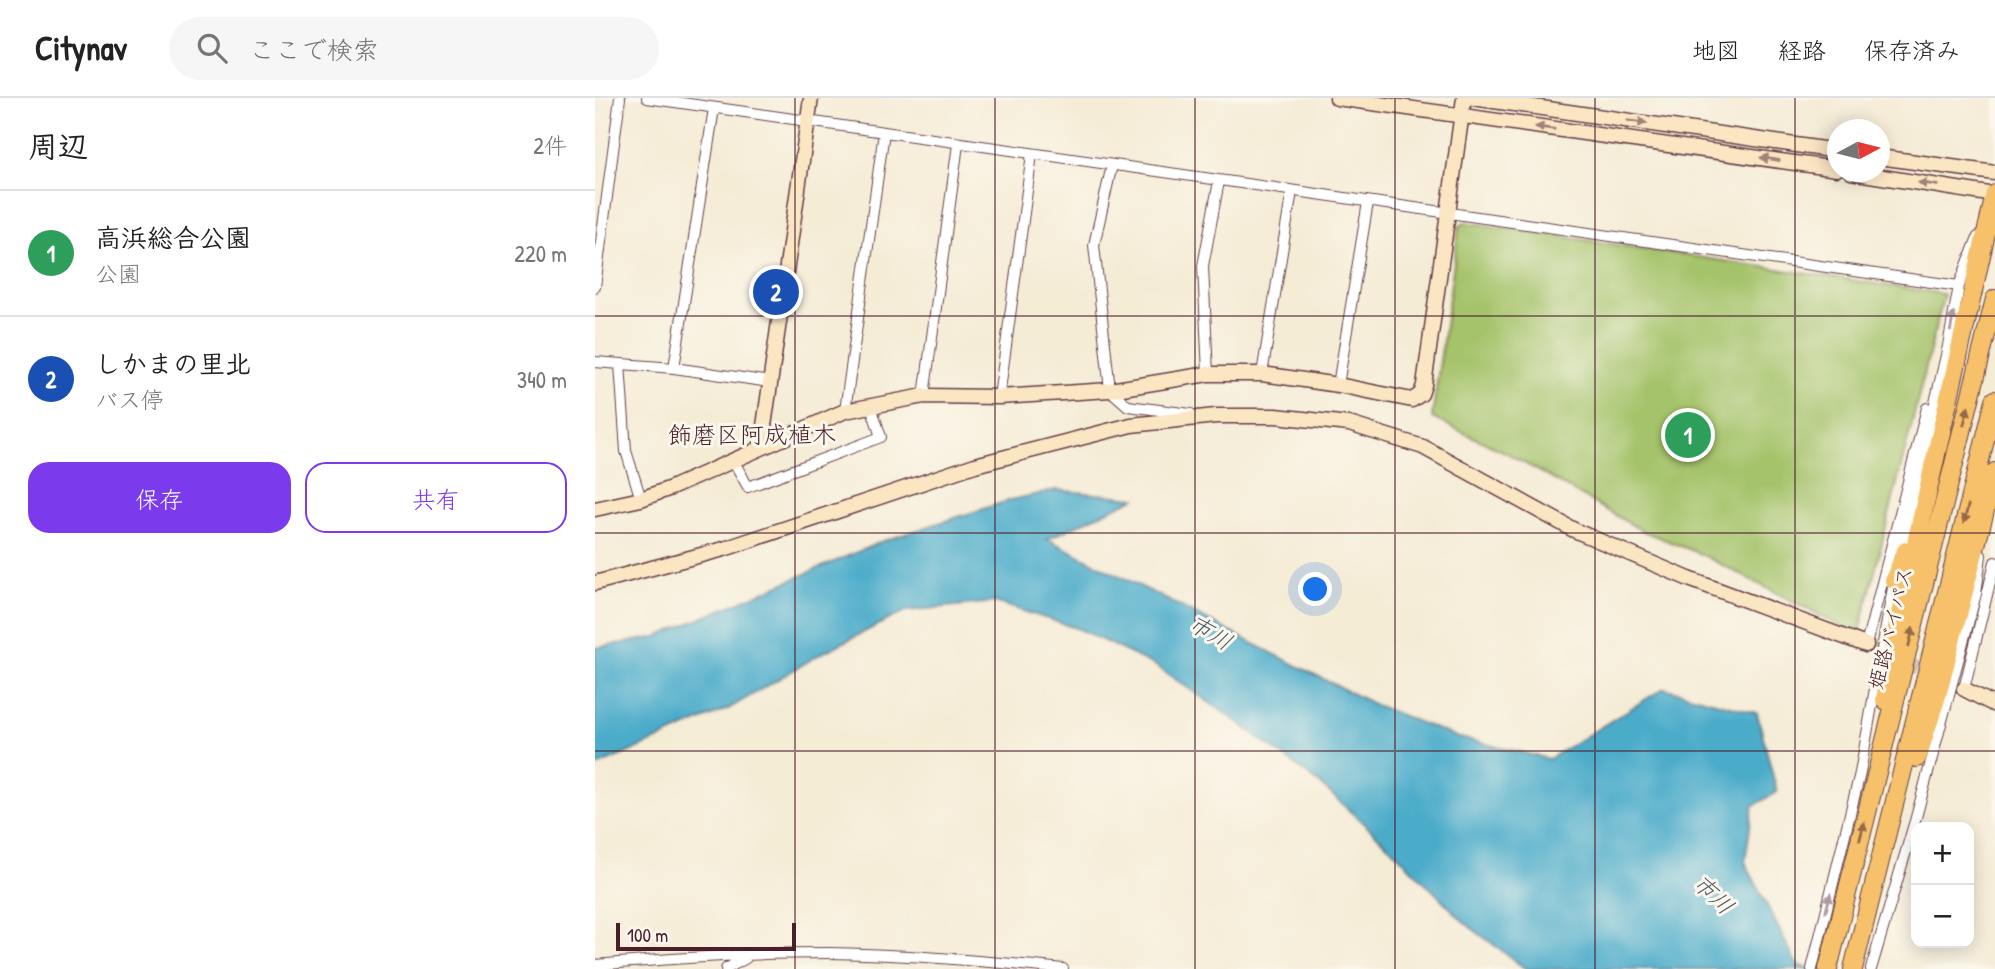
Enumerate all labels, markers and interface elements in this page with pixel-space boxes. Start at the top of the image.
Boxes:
search box [169,17,659,80]
text: Citynav [35,26,127,70]
icon: search [193,29,231,67]
text: ここで検索 [249,32,379,67]
text: 地図 [1692,34,1740,66]
text: 経路 [1778,34,1826,66]
text: 保存済み [1864,34,1960,66]
one-way arrow [1626,117,1648,128]
north arrow [1827,119,1890,182]
one-way arrow [1534,122,1556,133]
text: 周辺 [28,126,88,166]
text: 2件 [533,130,567,161]
one-way arrow [1759,153,1781,164]
one-way arrow [1917,178,1939,189]
text: 高浜総合公園 [95,220,251,255]
text: 1 [47,238,55,269]
text: 220 m [514,238,567,269]
text: 公園 [95,258,141,289]
pin: 2 [753,266,799,318]
one-way arrow [1947,311,1958,333]
text: しかまの里北 [95,346,251,381]
text: 2 [46,364,56,395]
text: 340 m [517,364,567,395]
text: バス停 [95,384,164,415]
one-way arrow [1961,405,1972,427]
pin: 1 [1665,409,1711,461]
district label: 飾磨区阿成植木 [668,418,836,450]
button: 保存 [28,462,291,533]
button: 共有 [305,462,567,533]
one-way arrow [1960,503,1971,525]
street label: 姫路バイパス [1861,564,1919,692]
your location [1298,572,1332,606]
water label: 市川 [1183,607,1239,657]
one-way arrow [1906,626,1917,648]
one-way arrow [1857,820,1868,842]
map controls [1911,822,1974,948]
button: + [1911,822,1974,885]
water label: 市川 [1687,867,1741,921]
button: − [1911,885,1974,948]
one-way arrow [1823,892,1834,914]
scale bar [616,920,796,952]
text: 100 m [627,922,668,948]

